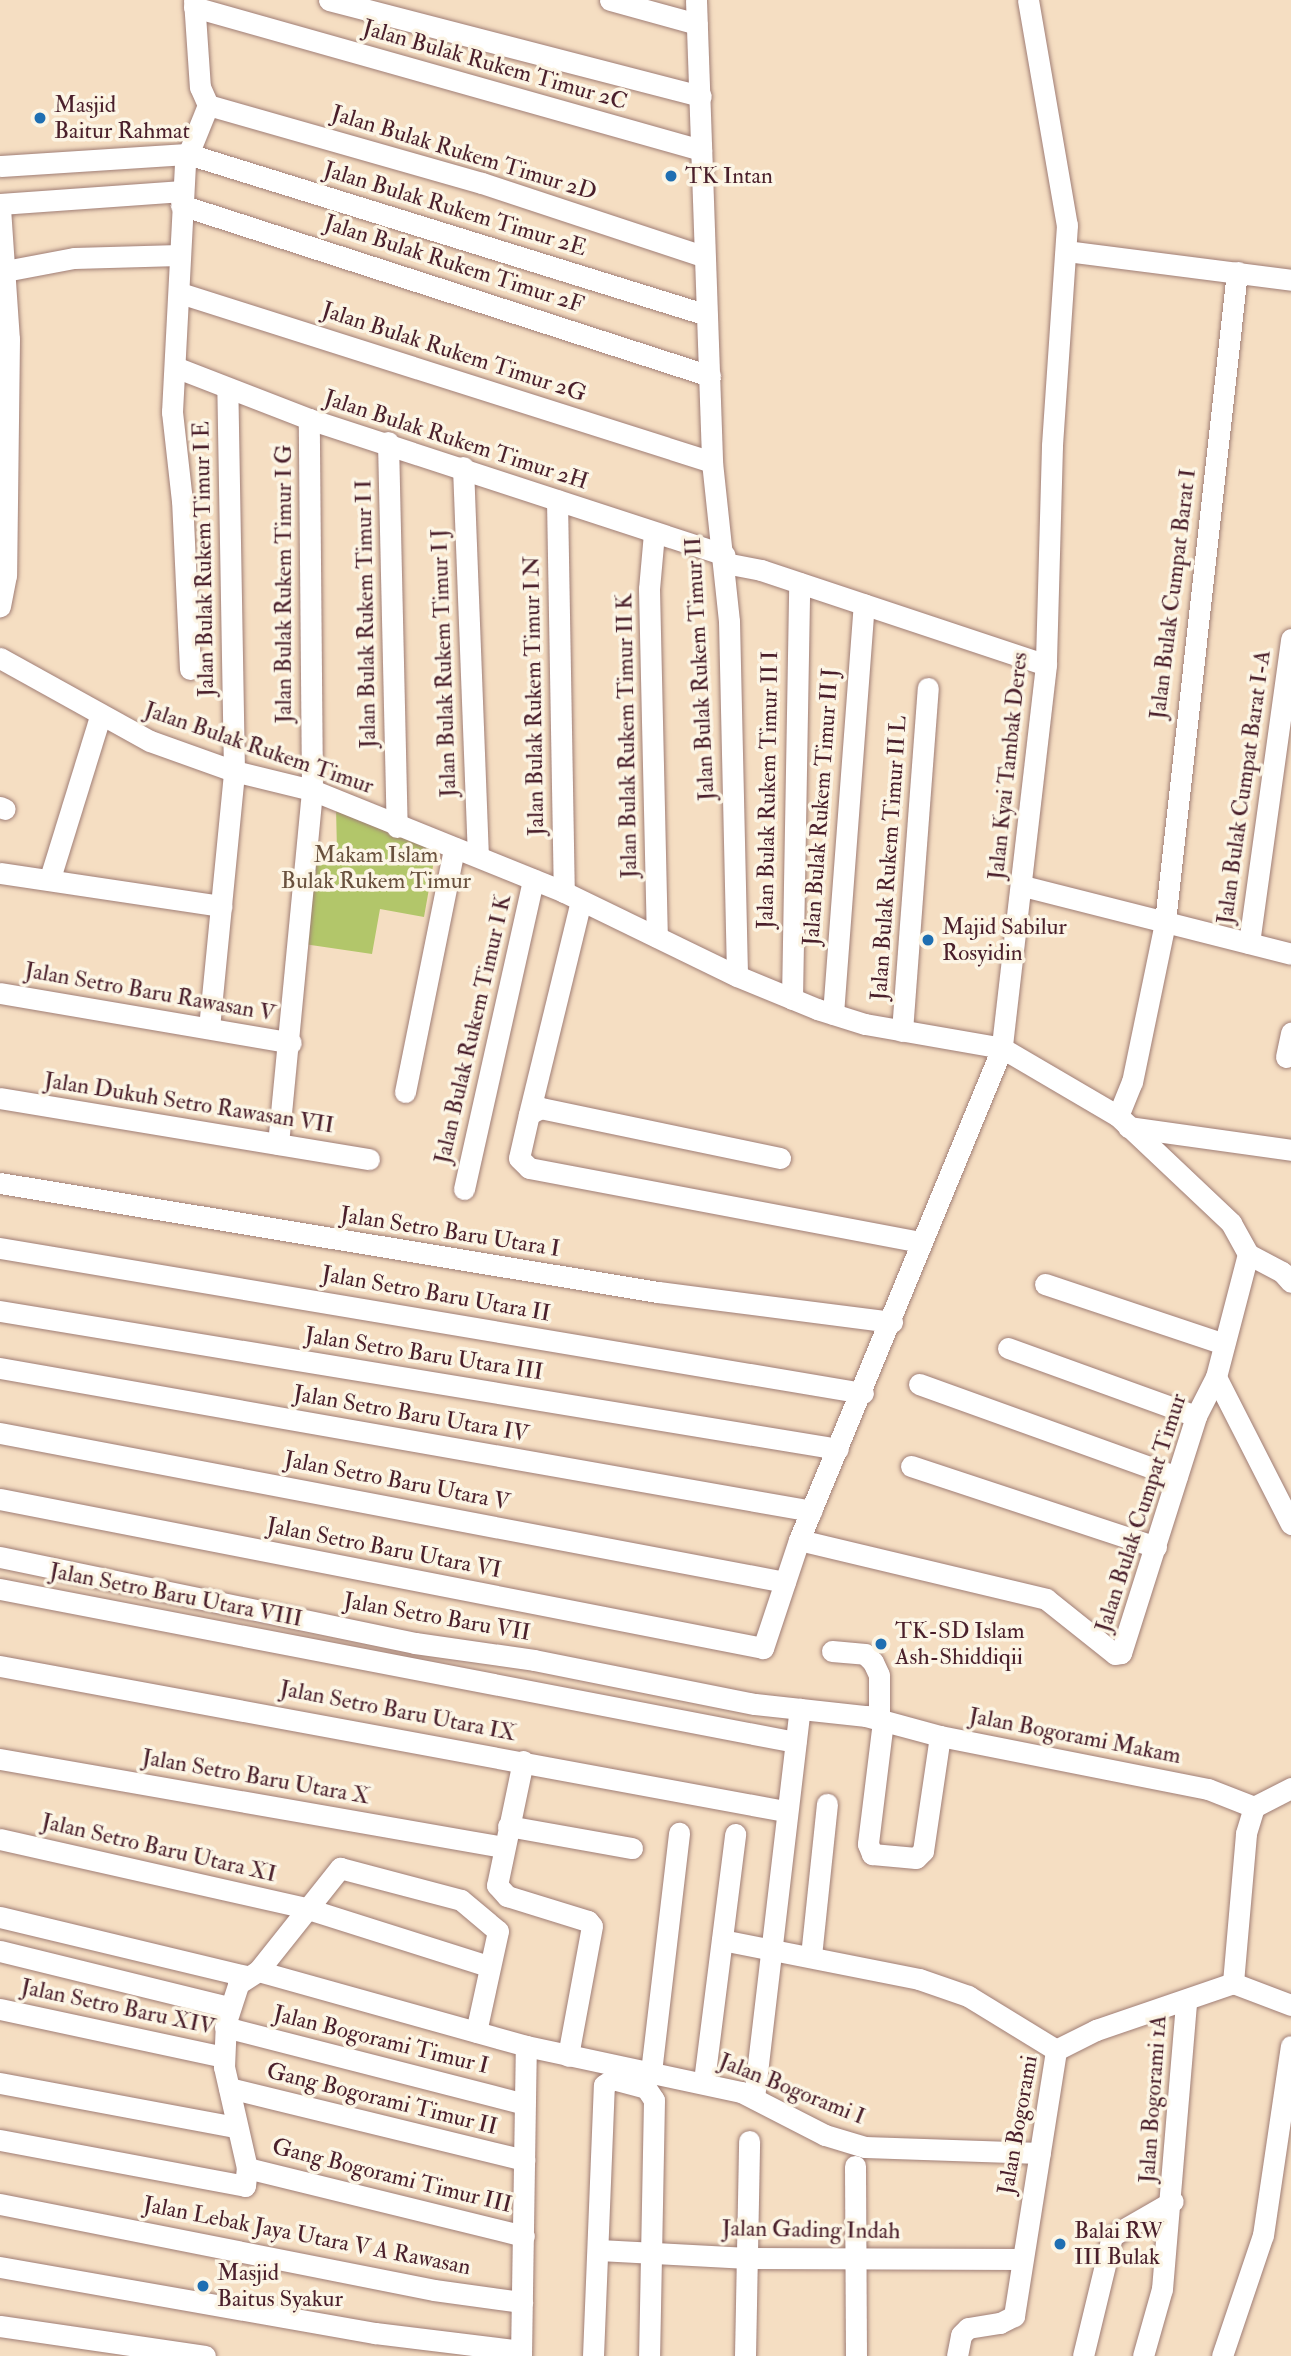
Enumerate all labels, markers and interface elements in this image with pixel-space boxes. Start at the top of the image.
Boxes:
street label: Jalan Bulak Rukem Timur 2C [360,14,630,116]
place label: Masjid Baitur Rahmat [54,91,190,145]
street label: Jalan Bulak Rukem Timur 2D [328,99,600,207]
marker: Masjid Baitur Rahmat [32,110,48,126]
street label: Jalan Bulak Rukem Timur 2E [320,156,590,262]
place label: TK Intan [685,162,773,190]
marker: TK Intan [663,168,679,184]
street label: Jalan Bulak Rukem Timur 2F [321,209,587,319]
street label: Jalan Bulak Rukem Timur 2G [318,296,590,408]
street label: Jalan Bulak Rukem Timur 2H [321,384,591,496]
street label: Jalan Bulak Rukem Timur I E [188,421,220,697]
street label: Jalan Bulak Rukem Timur I G [270,445,298,723]
street label: Jalan Bulak Cumpat Barat I [1144,467,1202,721]
street label: Jalan Bulak Rukem Timur I I [350,479,382,749]
street label: Jalan Bulak Rukem Timur I J [426,528,462,798]
street label: Jalan Bulak Rukem Timur II [679,536,721,802]
street label: Jalan Bulak Rukem Timur I N [518,556,550,836]
street label: Jalan Bulak Rukem Timur II K [611,593,643,879]
street label: Jalan Bulak Cumpat Barat I-A [1211,648,1277,926]
street label: Jalan Bulak Rukem Timur II I [752,651,784,929]
street label: Jalan Kyai Tambak Deres [982,651,1034,881]
street label: Jalan Bulak Rukem Timur II J [798,667,844,947]
street label: Jalan Bulak Rukem Timur [141,696,377,800]
street label: Jalan Bulak Rukem Timur II L [865,715,913,1001]
park label: Makam Islam Bulak Rukem Timur [281,841,471,895]
street label: Jalan Bulak Rukem Timur I K [429,892,517,1166]
place label: Majid Sabilur Rosyidin [942,913,1067,967]
marker: Majid Sabilur Rosyidin [920,932,936,948]
street label: Jalan Setro Baru Rawasan V [23,956,277,1028]
street label: Jalan Dukuh Setro Rawasan VII [42,1066,336,1140]
street label: Jalan Setro Baru Utara I [338,1201,562,1263]
street label: Jalan Setro Baru Utara II [320,1260,552,1328]
street label: Jalan Setro Baru Utara III [303,1322,545,1386]
street label: Jalan Setro Baru Utara IV [291,1380,531,1448]
street label: Jalan Bulak Cumpat Timur [1089,1390,1193,1636]
street label: Jalan Setro Baru Utara V [282,1446,512,1516]
street label: Jalan Setro Baru Utara VI [264,1512,504,1584]
street label: Jalan Setro Baru Utara VIII [47,1557,305,1633]
street label: Jalan Setro Baru VII [341,1587,533,1647]
place label: TK-SD Islam Ash-Shiddiqii [895,1617,1025,1671]
marker: TK-SD Islam Ash-Shiddiqii [873,1636,889,1652]
street label: Jalan Setro Baru Utara IX [278,1675,518,1747]
street label: Jalan Bogorami Makam [967,1702,1183,1770]
street label: Jalan Setro Baru Utara X [140,1743,372,1811]
street label: Jalan Setro Baru Utara XI [39,1808,279,1888]
street label: Jalan Setro Baru XIV [18,1973,218,2041]
street label: Jalan Bogorami Timur I [271,2000,491,2080]
street label: Jalan Bogorami 1A [1133,2014,1173,2184]
street label: Jalan Bogorami I [715,2047,869,2131]
street label: Jalan Bogorami [992,2053,1044,2197]
street label: Gang Bogorami Timur II [264,2057,500,2141]
street label: Gang Bogorami Timur III [269,2133,515,2219]
street label: Jalan Lebak Jaya Utara V A Rawasan [141,2191,473,2281]
street label: Jalan Gading Indah [722,2215,900,2245]
place label: Balai RW III Bulak [1074,2217,1164,2271]
marker: Balai RW III Bulak [1052,2236,1068,2252]
place label: Masjid Baitus Syakur [217,2259,343,2313]
marker: Masjid Baitus Syakur [195,2278,211,2294]

